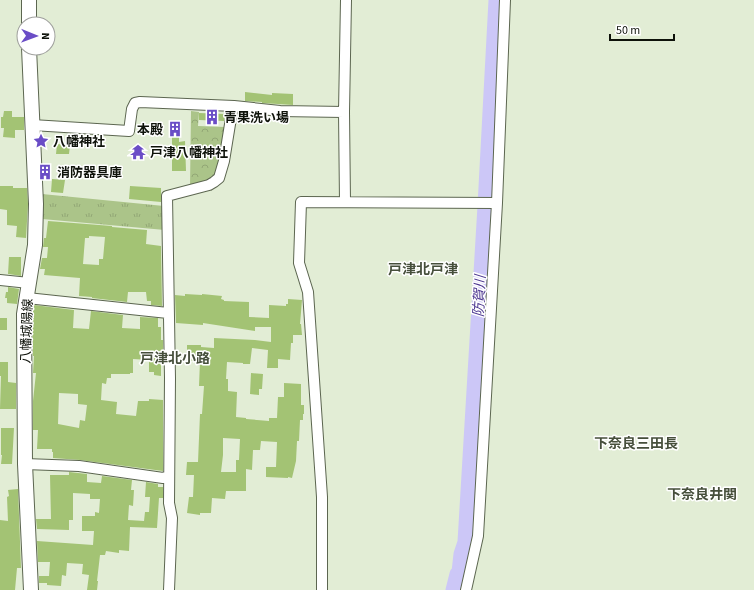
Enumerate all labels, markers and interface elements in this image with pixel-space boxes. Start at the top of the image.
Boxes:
north arrow [16,16,56,56]
scale bar [610,16,674,42]
text: 50 m [616,22,640,39]
text: N [38,32,53,40]
building icon: 青果洗い場 [203,108,221,126]
place label: 青果洗い場 [224,109,289,127]
building icon: 本殿 [166,120,184,138]
place label: 本殿 [137,121,163,139]
place icon: 八幡神社 [32,132,50,150]
place label: 八幡神社 [53,133,105,151]
temple icon: 戸津八幡神社 [129,143,147,161]
place label: 戸津八幡神社 [150,144,228,162]
building icon: 消防器具庫 [36,163,54,181]
place label: 消防器具庫 [57,164,122,182]
district label: 戸津北戸津 [388,260,458,280]
water label: 防賀川 [469,273,491,318]
street label: 八幡城陽線 [17,298,37,364]
district label: 戸津北小路 [140,349,210,369]
district label: 下奈良三田長 [594,434,678,454]
district label: 下奈良井関 [667,485,737,505]

